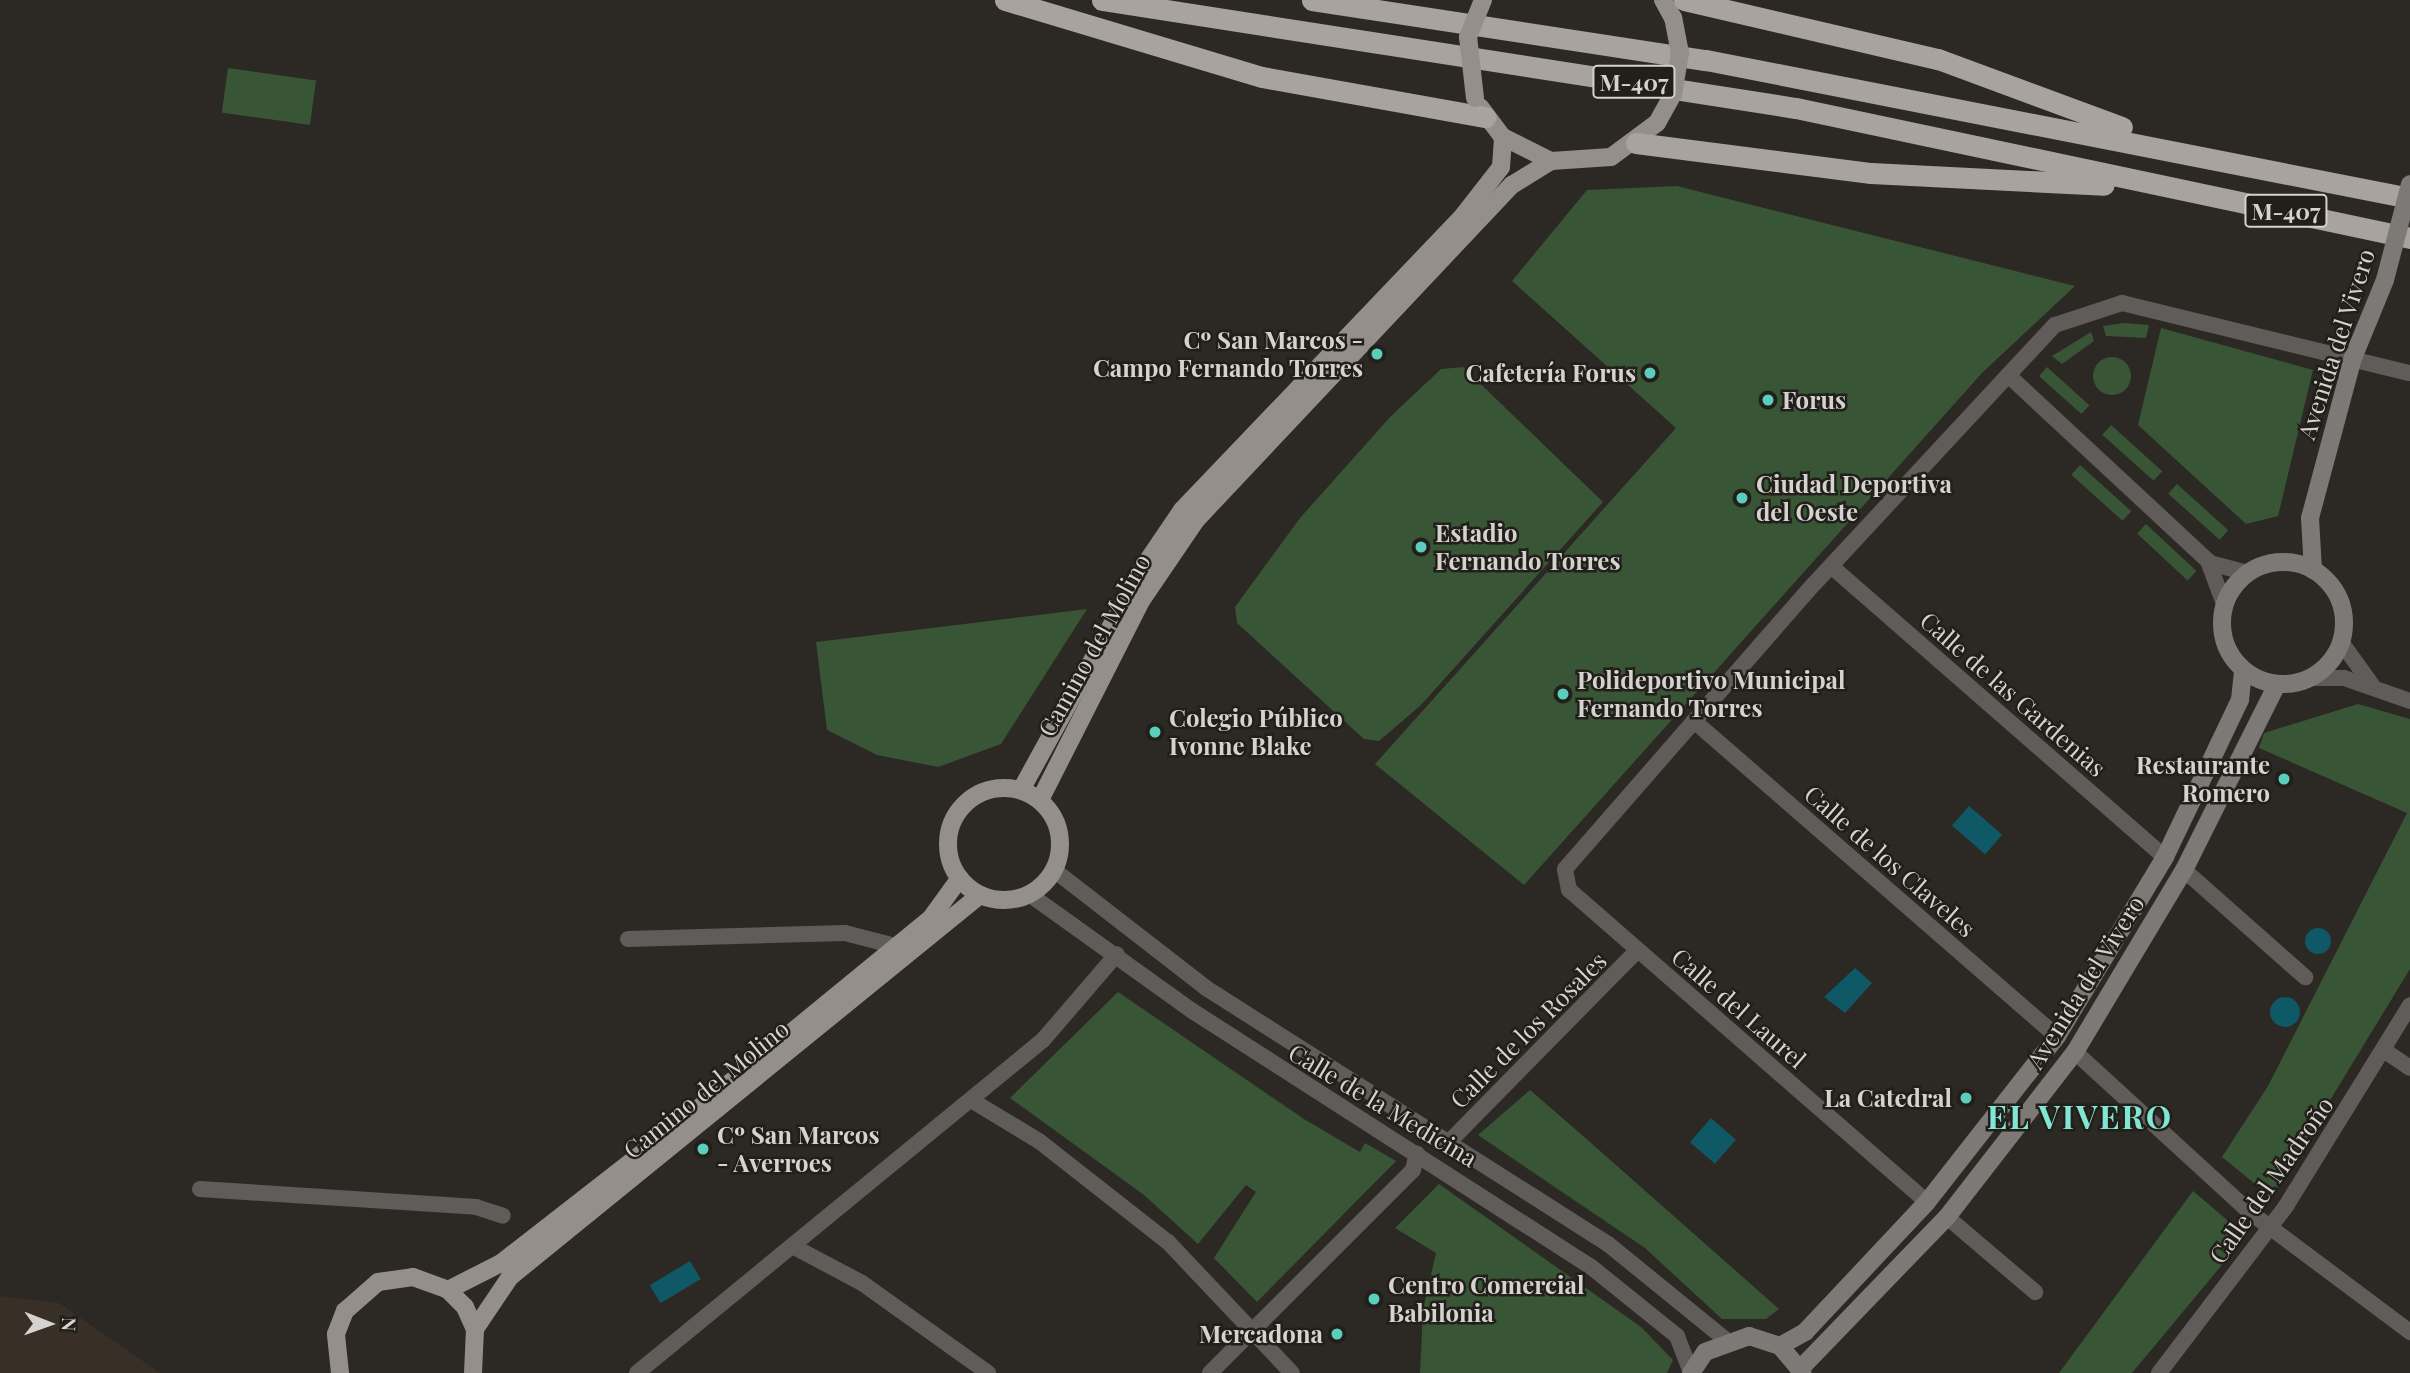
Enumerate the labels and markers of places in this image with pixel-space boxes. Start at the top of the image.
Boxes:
place label: Cº San Marcos - Campo Fernando Torres [1092,326,1363,382]
marker: Cº San Marcos - Campo Fernando Torres [1369,346,1385,362]
place label: Cafetería Forus [1465,359,1636,387]
marker: Cafetería Forus [1642,365,1658,381]
place label: Forus [1782,386,1846,414]
marker: Forus [1760,392,1776,408]
place label: Ciudad Deportiva del Oeste [1756,470,1952,526]
marker: Ciudad Deportiva del Oeste [1734,490,1750,506]
place label: Estadio Fernando Torres [1435,519,1621,575]
marker: Estadio Fernando Torres [1413,539,1429,555]
place label: Polideportivo Municipal Fernando Torres [1577,666,1845,722]
marker: Polideportivo Municipal Fernando Torres [1555,686,1571,702]
place label: Colegio Público Ivonne Blake [1169,704,1343,760]
marker: Colegio Público Ivonne Blake [1147,724,1163,740]
place label: Restaurante Romero [2136,751,2270,807]
marker: Restaurante Romero [2276,771,2292,787]
place label: La Catedral [1824,1084,1952,1112]
marker: La Catedral [1958,1090,1974,1106]
place label: Cº San Marcos - Averroes [717,1121,879,1177]
marker: Cº San Marcos - Averroes [695,1141,711,1157]
place label: Centro Comercial Babilonia [1388,1271,1584,1327]
marker: Centro Comercial Babilonia [1366,1291,1382,1307]
place label: Mercadona [1199,1320,1323,1348]
marker: Mercadona [1329,1326,1345,1342]

